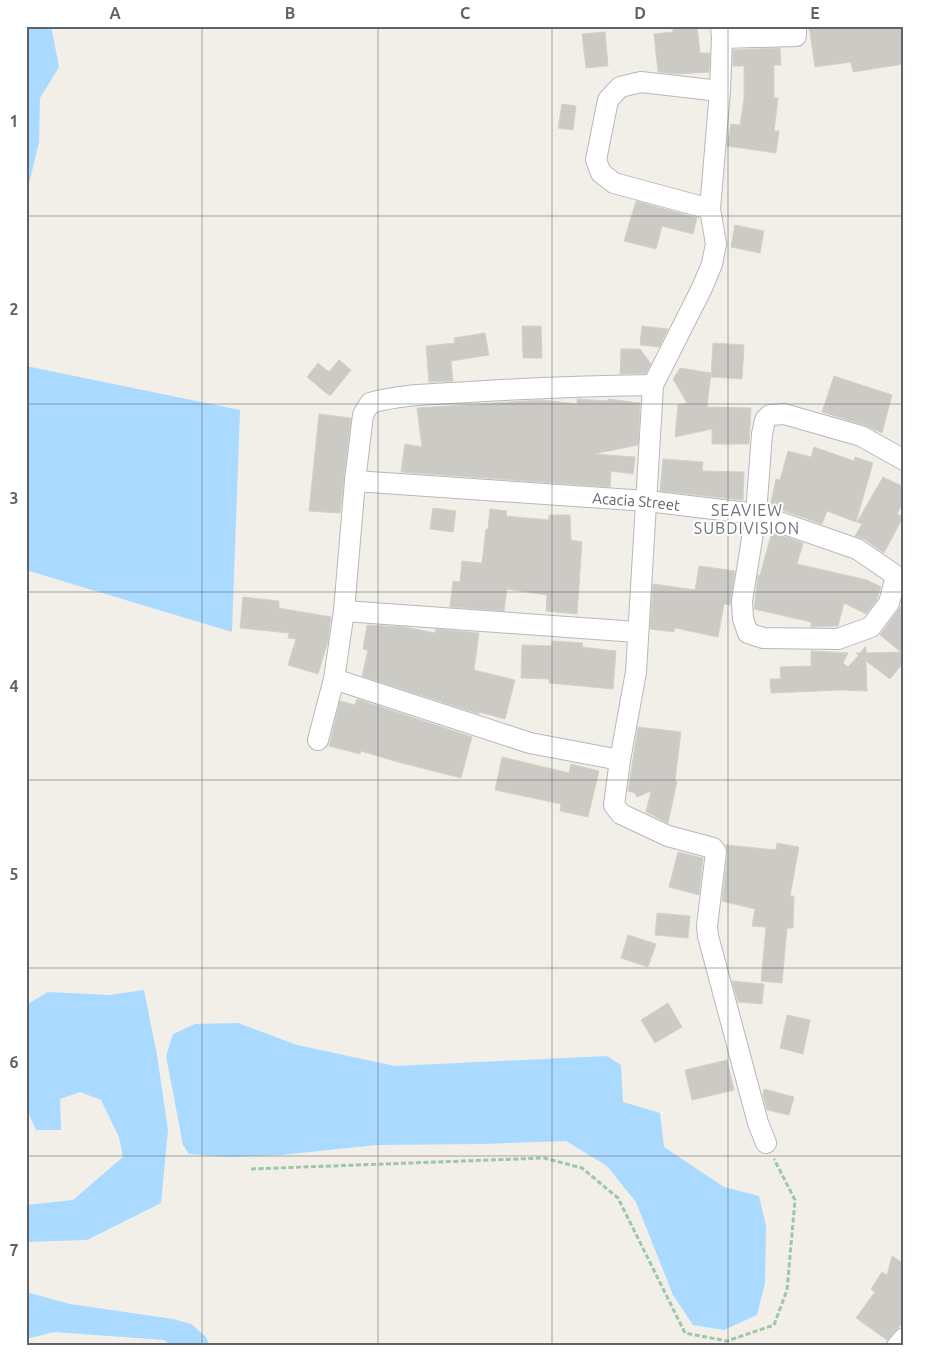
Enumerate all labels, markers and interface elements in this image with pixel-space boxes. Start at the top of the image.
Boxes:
text: A [109,4,121,22]
text: B [285,4,295,22]
text: C [460,4,470,22]
text: D [634,4,646,22]
text: E [810,4,820,22]
text: 1 [9,112,19,130]
text: 2 [9,300,19,318]
text: 3 [9,489,19,507]
street label: Acacia Street [592,489,681,513]
district label: SEAVIEW SUBDIVISION [694,501,800,537]
text: 4 [9,677,19,695]
text: 5 [9,865,19,883]
text: 6 [9,1053,19,1071]
text: 7 [9,1241,19,1259]

